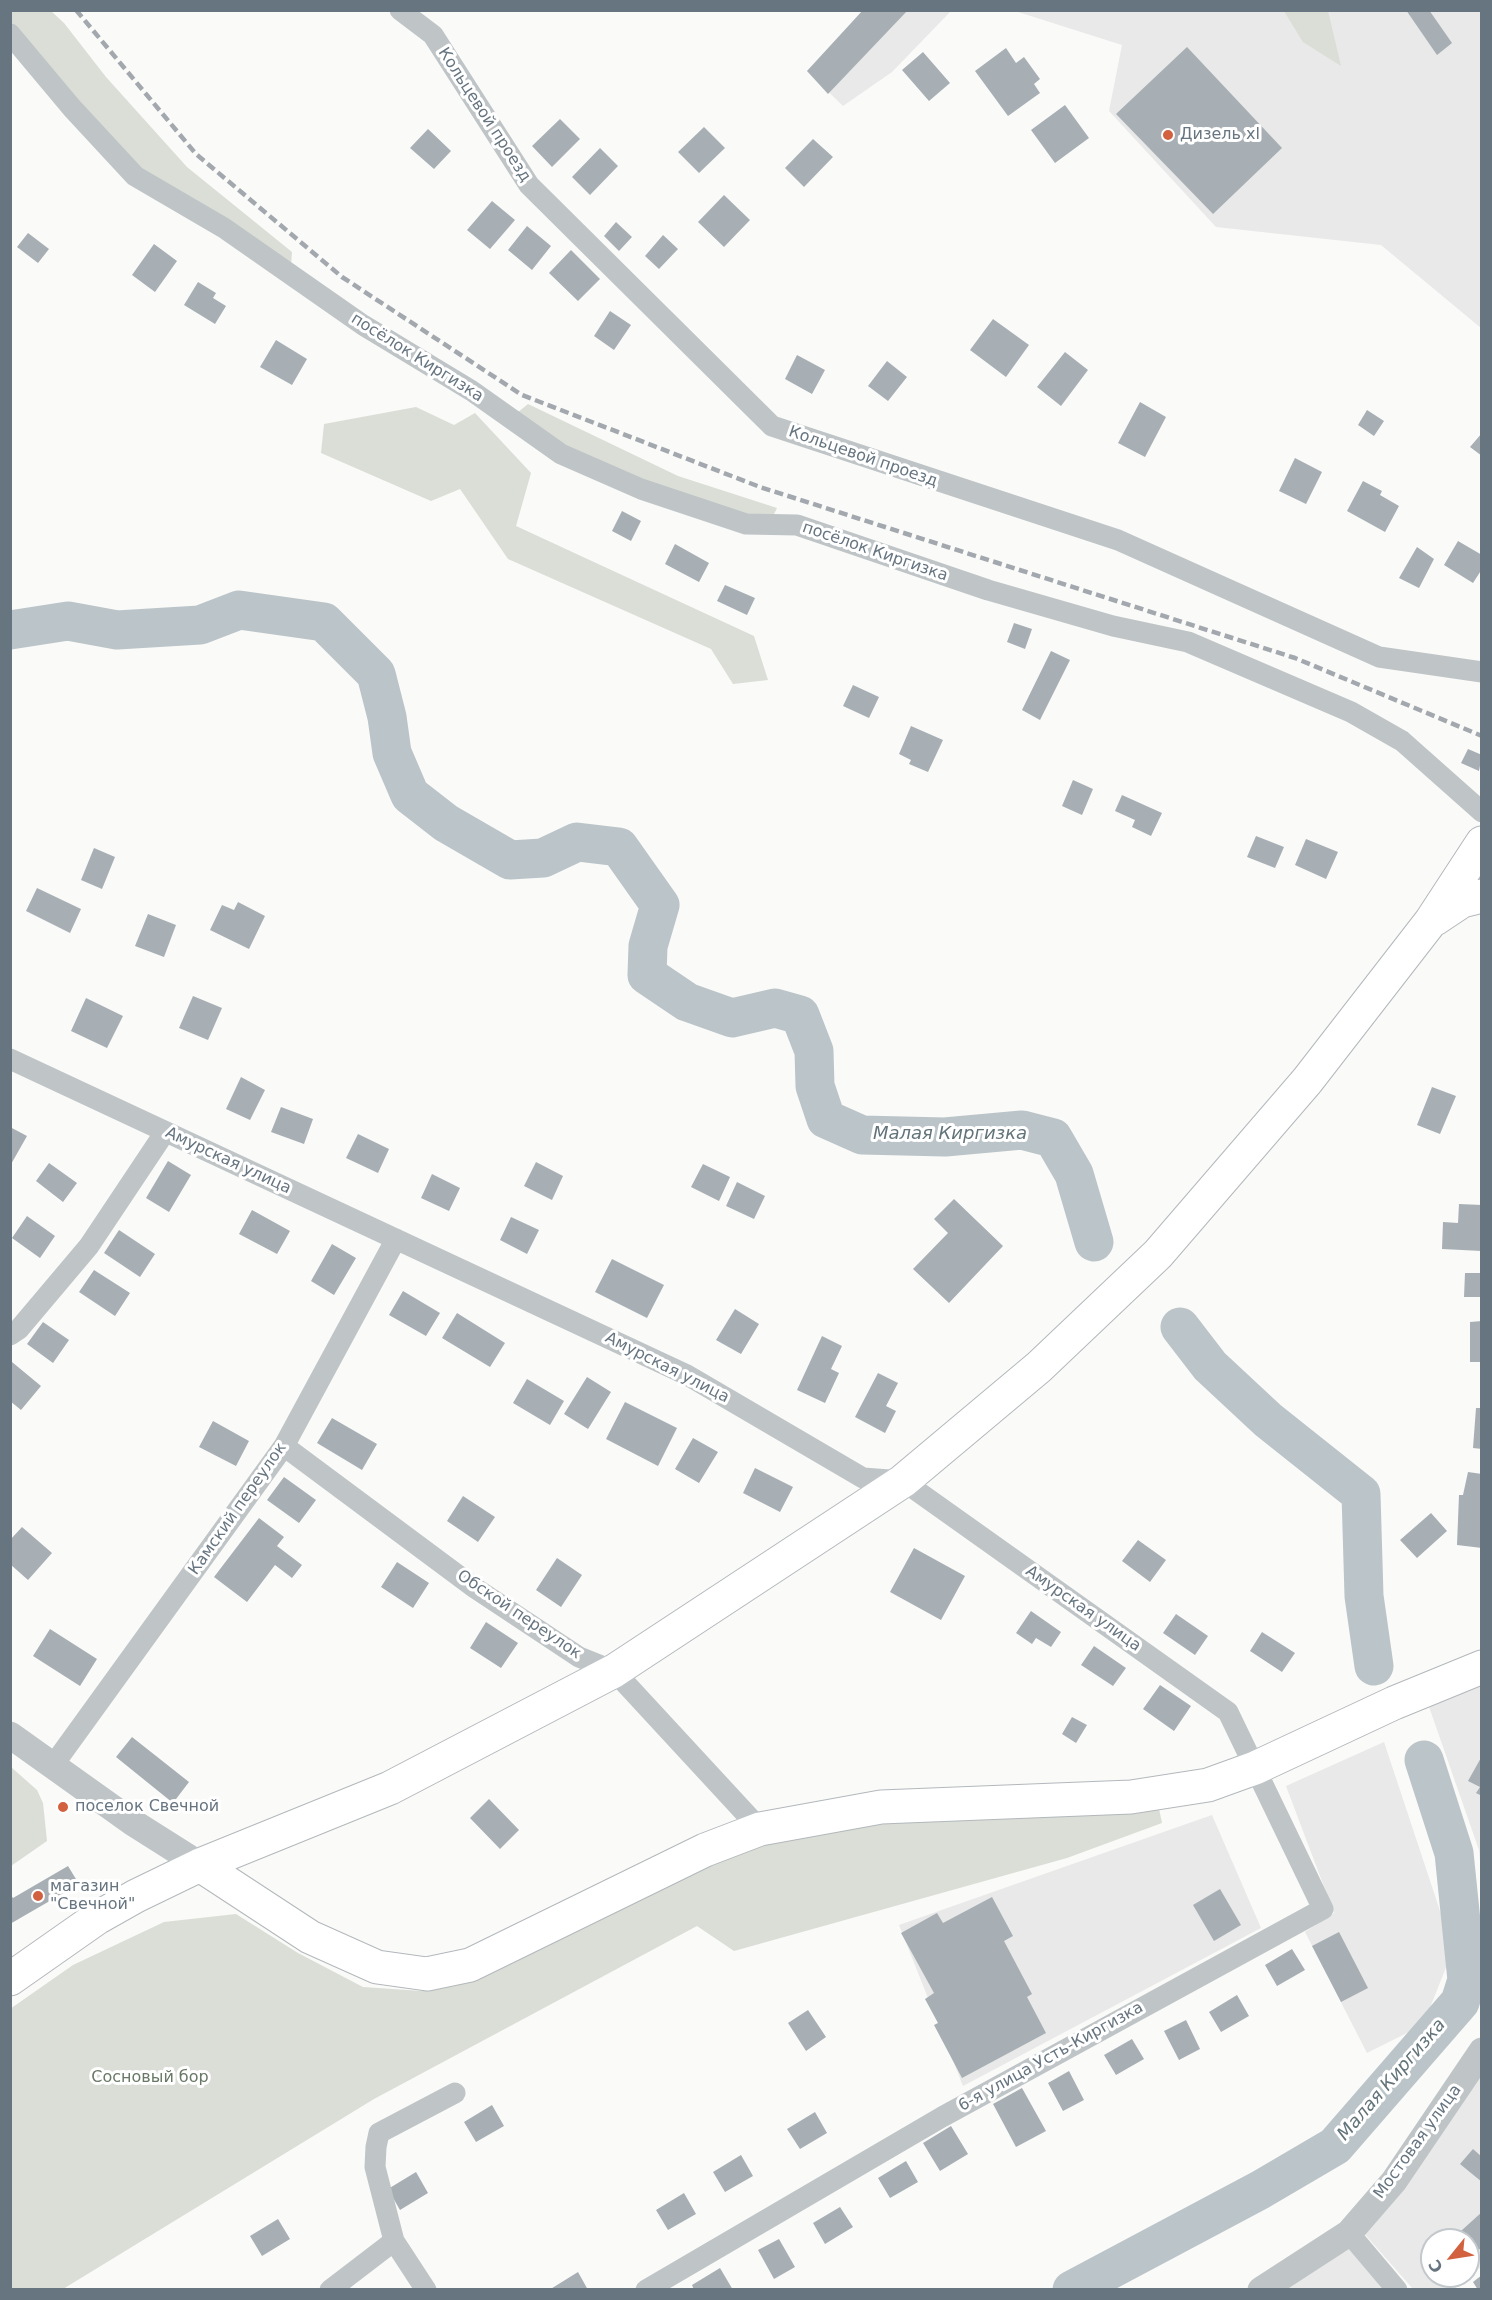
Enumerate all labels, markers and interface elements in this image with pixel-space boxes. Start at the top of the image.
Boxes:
street label: Кольцевой проезд [433,44,535,186]
place label: Дизель xl [1180,125,1260,145]
marker: Дизель xl [1161,128,1175,142]
street label: посёлок Киргизка [347,309,487,407]
street label: Кольцевой проезд [786,423,940,491]
street label: посёлок Киргизка [800,518,950,586]
street label: Амурская улица [162,1123,294,1199]
water label: Малая Киргизка [873,1123,1027,1145]
street label: Амурская улица [602,1328,732,1408]
street label: Камский переулок [185,1439,291,1579]
street label: Амурская улица [1022,1562,1144,1656]
street label: Обской переулок [453,1566,585,1664]
place label: поселок Свечной [75,1797,219,1817]
marker: поселок Свечной [56,1800,70,1814]
place label: магазин "Свечной" [50,1877,135,1915]
marker: магазин "Свечной" [31,1889,45,1903]
street label: 6-я улица Усть-Киргизка [955,1998,1147,2116]
water label: Малая Киргизка [1333,2015,1451,2145]
park label: Сосновый бор [91,2068,209,2088]
street label: Мостовая улица [1370,2081,1466,2203]
north arrow [1420,2228,1480,2288]
text: С [1425,2256,1447,2276]

